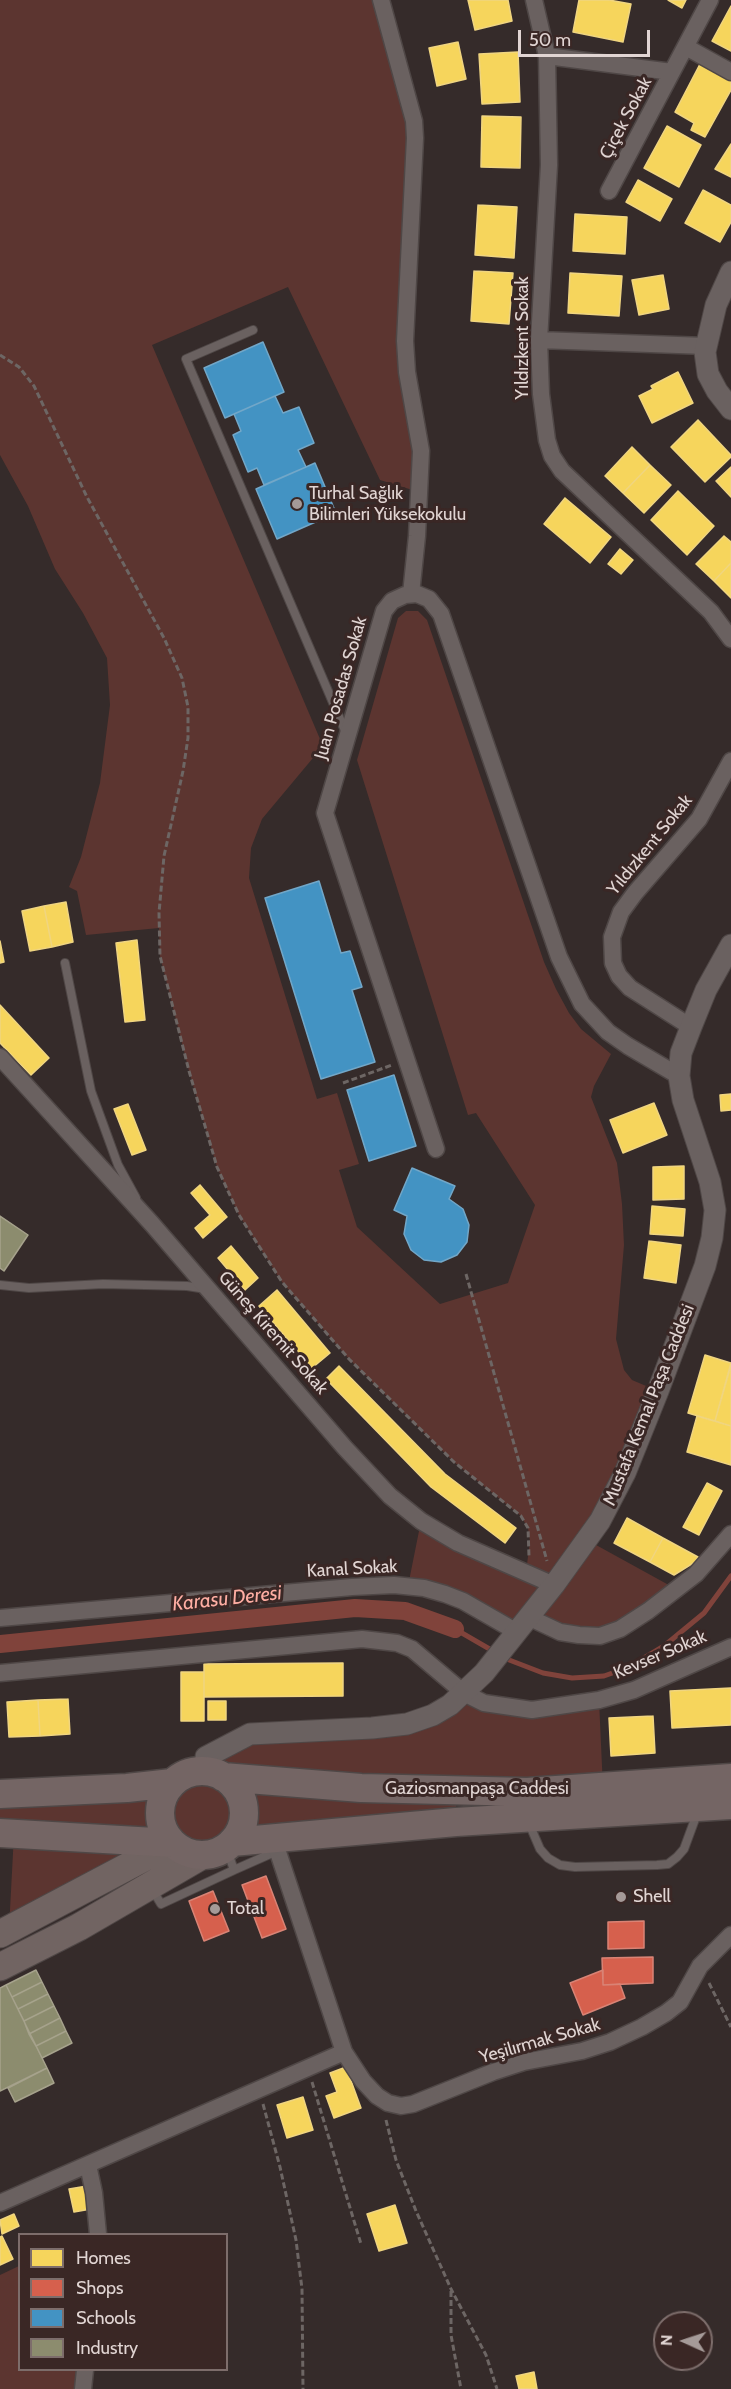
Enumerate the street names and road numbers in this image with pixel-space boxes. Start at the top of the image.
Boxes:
street label: Çiçek Sokak [595,73,657,163]
street label: Yıldızkent Sokak [512,276,534,400]
street label: Juan Posadas Sokak [310,614,372,762]
street label: Yıldızkent Sokak [603,790,697,900]
street label: Güneş Kiremit Sokak [214,1267,332,1399]
street label: Mustafa Kemal Paşa Caddesi [599,1301,699,1509]
street label: Kanal Sokak [306,1556,398,1582]
street label: Kevser Sokak [610,1626,710,1684]
street label: Gaziosmanpaşa Caddesi [385,1778,569,1800]
street label: Yeşilırmak Sokak [477,2013,603,2069]

